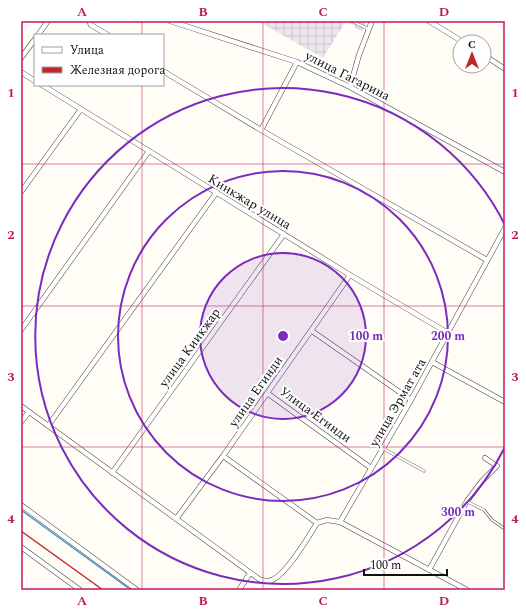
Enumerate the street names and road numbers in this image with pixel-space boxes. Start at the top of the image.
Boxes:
street label: улица Гагарина [301,45,394,106]
street label: Киикжар улица [204,169,295,235]
street label: улица Киикжар [154,304,226,392]
street label: улица Егинди [223,352,288,432]
street label: улица Эрмат ата [364,354,432,451]
street label: Улица Егинди [275,382,356,448]

